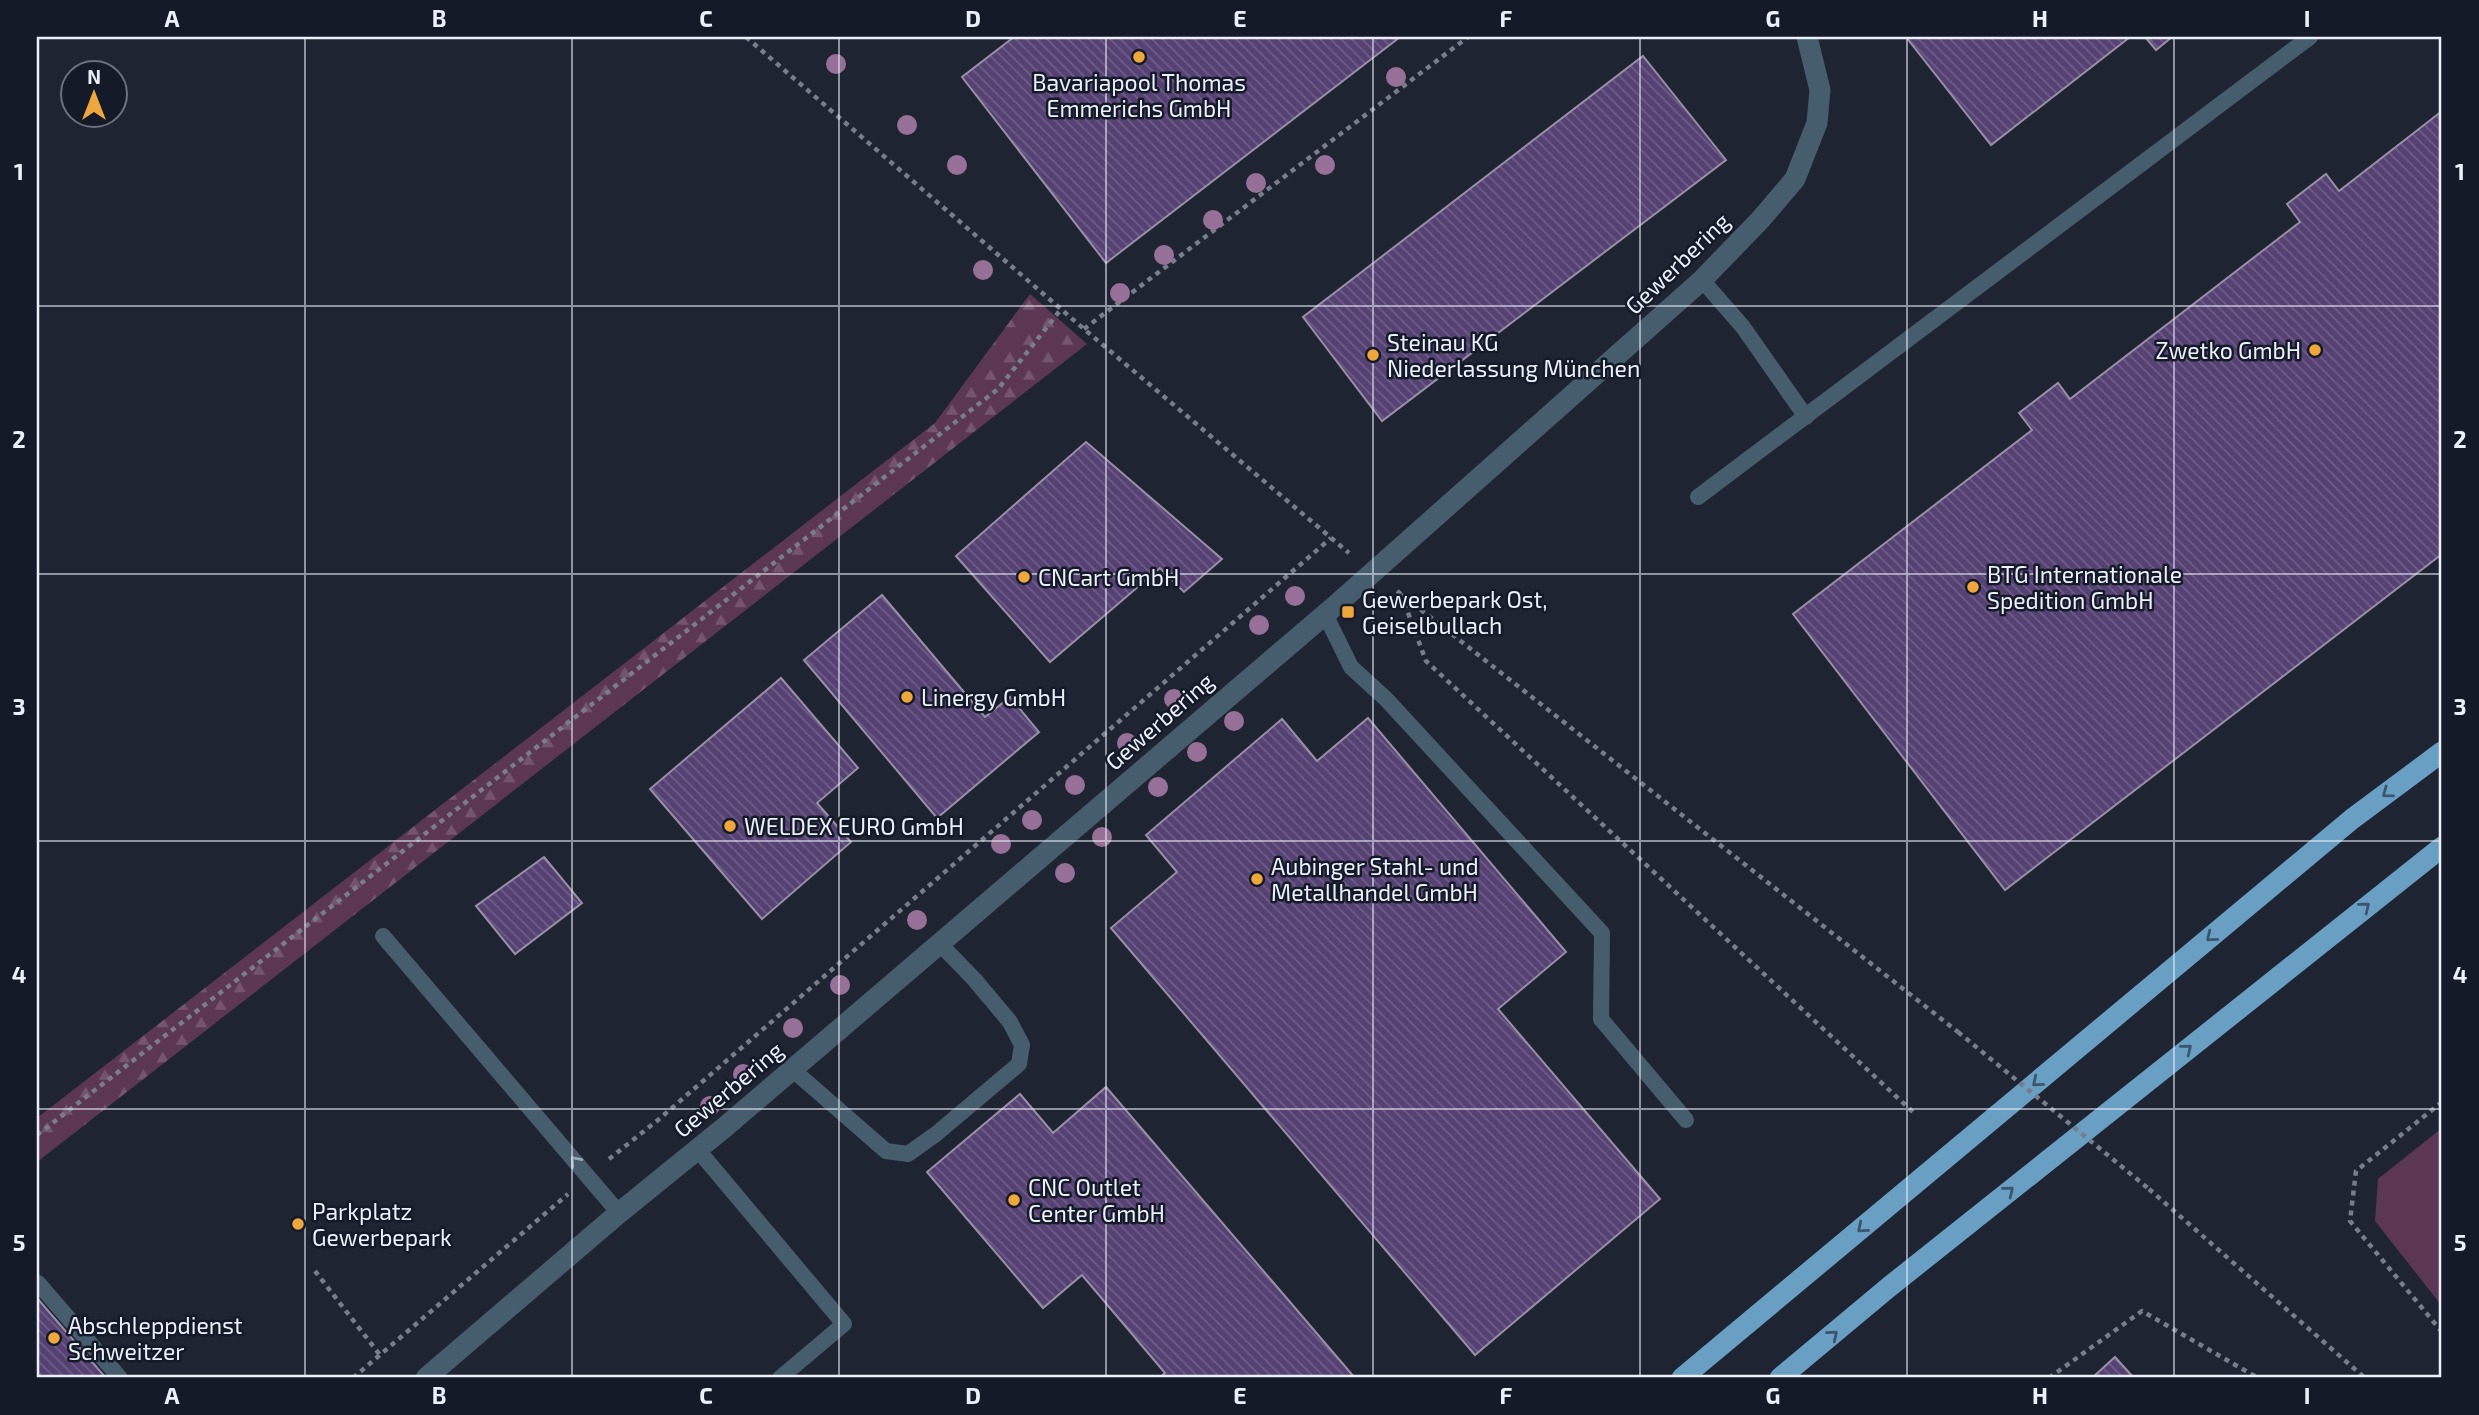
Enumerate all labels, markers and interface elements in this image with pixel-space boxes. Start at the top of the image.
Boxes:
text: A [164,4,180,32]
text: B [432,4,446,32]
text: C [699,4,713,32]
text: D [965,4,981,32]
text: E [1233,4,1247,32]
text: F [1500,4,1513,32]
text: G [1766,4,1780,32]
text: H [2032,4,2048,32]
text: I [2304,4,2310,32]
marker: Bavariapool Thomas Emmerichs GmbH [1131,49,1147,65]
north arrow [60,60,130,130]
text: N [87,65,101,88]
place label: Bavariapool Thomas Emmerichs GmbH [1032,68,1246,122]
text: 1 [14,157,24,185]
text: 1 [2455,157,2465,185]
street label: Gewerbering [1619,206,1735,320]
place label: Steinau KG Niederlassung München [1387,328,1640,382]
place label: Zwetko GmbH [2156,336,2301,364]
marker: Zwetko GmbH [2307,342,2323,358]
marker: Steinau KG Niederlassung München [1365,347,1381,363]
text: 2 [12,425,26,453]
text: 2 [2453,425,2467,453]
place label: BTG Internationale Spedition GmbH [1987,560,2182,614]
place label: CNCart GmbH [1038,563,1179,591]
marker: CNCart GmbH [1016,569,1032,585]
marker: BTG Internationale Spedition GmbH [1965,579,1981,595]
place label: Gewerbepark Ost, Geiselbullach [1362,585,1548,639]
marker: Gewerbepark Ost, Geiselbullach [1340,604,1356,620]
street label: Gewerbering [1099,666,1219,775]
place label: Linergy GmbH [921,683,1066,711]
marker: Linergy GmbH [899,689,915,705]
text: 3 [12,692,26,720]
text: 3 [2453,692,2467,720]
one-way arrow [2383,784,2395,797]
place label: WELDEX EURO GmbH [744,812,964,840]
marker: WELDEX EURO GmbH [722,818,738,834]
place label: Aubinger Stahl- und Metallhandel GmbH [1271,852,1479,906]
marker: Aubinger Stahl- und Metallhandel GmbH [1249,871,1265,887]
one-way arrow [2357,903,2369,916]
one-way arrow [2207,928,2219,941]
text: 4 [12,960,26,988]
text: 4 [2453,960,2467,988]
street label: Gewerbering [668,1035,788,1143]
one-way arrow [2179,1045,2192,1058]
one-way arrow [2032,1074,2044,1087]
one-way arrow [571,1156,583,1169]
place label: CNC Outlet Center GmbH [1028,1173,1165,1227]
one-way arrow [2002,1187,2014,1200]
marker: CNC Outlet Center GmbH [1006,1192,1022,1208]
place label: Parkplatz Gewerbepark [312,1197,452,1251]
marker: Parkplatz Gewerbepark [290,1216,306,1232]
one-way arrow [1857,1220,1870,1232]
text: 5 [13,1228,25,1256]
text: 5 [2454,1228,2466,1256]
place label: Abschleppdienst Schweitzer [68,1311,243,1365]
marker: Abschleppdienst Schweitzer [46,1330,62,1346]
one-way arrow [1825,1330,1837,1343]
text: A [164,1381,180,1409]
text: B [432,1381,446,1409]
text: C [699,1381,713,1409]
text: D [965,1381,981,1409]
text: E [1233,1381,1247,1409]
text: F [1500,1381,1513,1409]
text: G [1766,1381,1780,1409]
text: H [2032,1381,2048,1409]
text: I [2304,1381,2310,1409]

